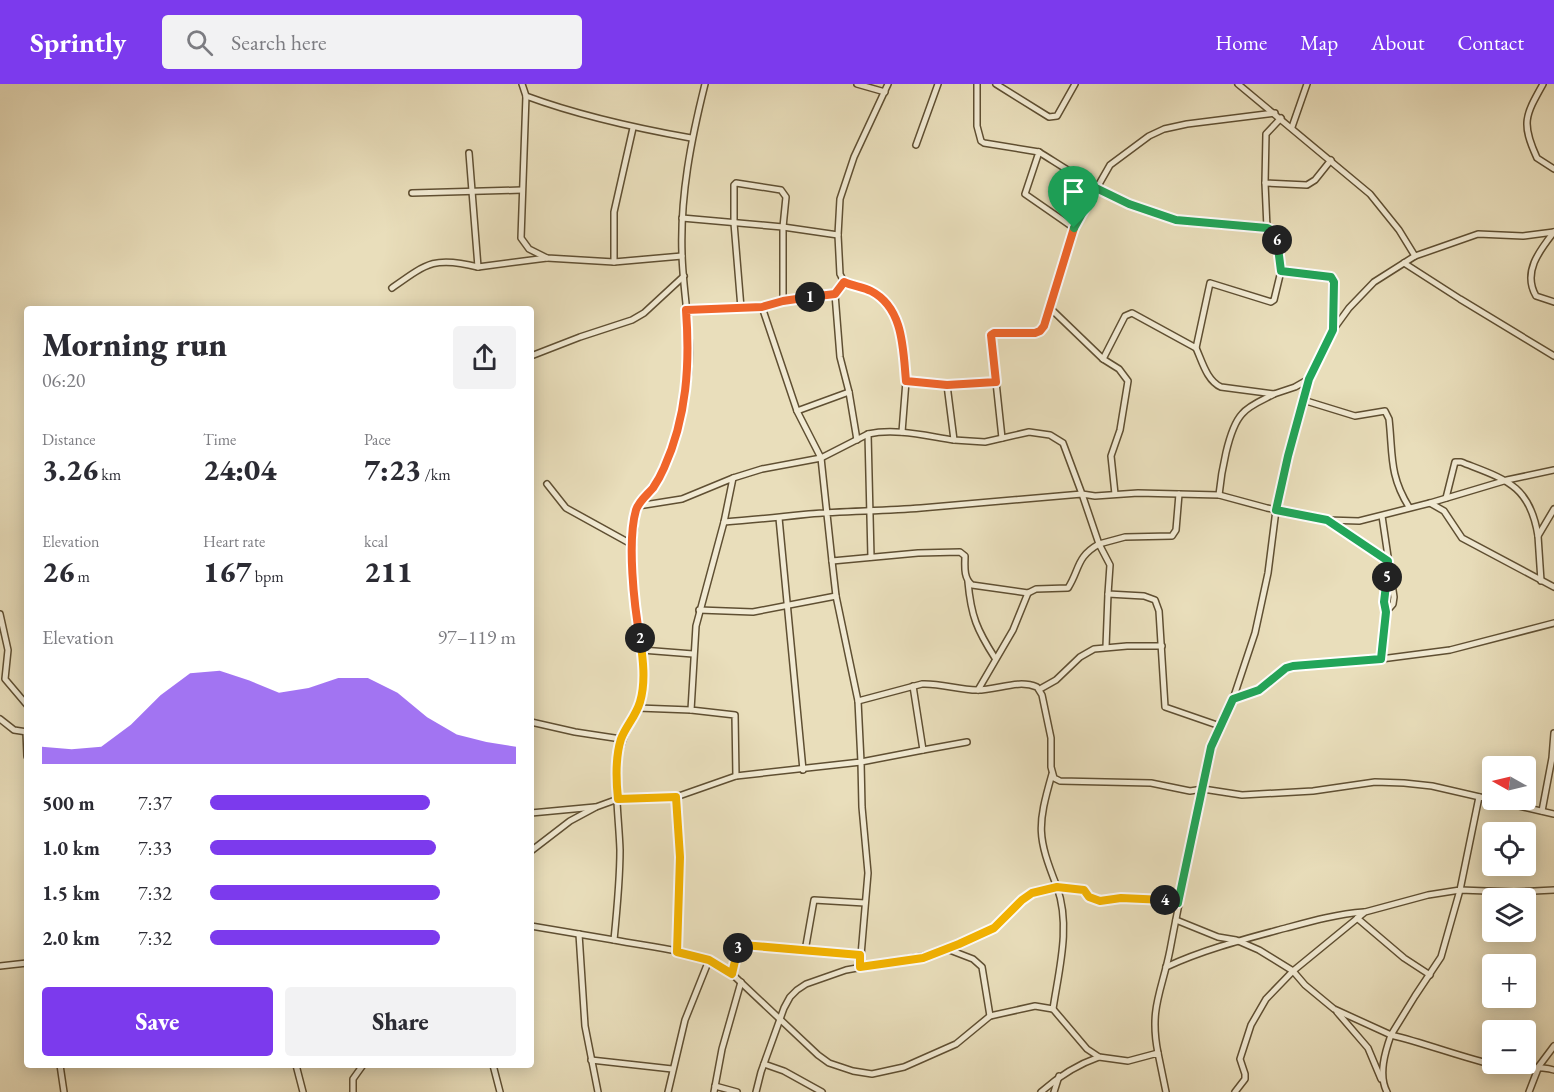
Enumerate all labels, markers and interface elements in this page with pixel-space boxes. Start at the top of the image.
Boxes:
search box [162,15,582,69]
text: Sprintly [30,24,126,60]
icon: search [183,26,216,59]
text: Search here [231,28,327,57]
text: Home [1215,29,1267,56]
text: Map [1300,29,1338,56]
text: About [1371,29,1424,56]
text: Contact [1457,29,1524,56]
pin [1048,166,1099,228]
icon: arrive [1057,175,1090,208]
pin: 6 [1262,225,1292,255]
text: 6 [1273,229,1281,250]
pin: 1 [795,282,825,312]
text: 1 [806,286,814,307]
text: Morning run [42,323,227,366]
button: share [453,326,516,389]
text: 06:20 [42,367,85,393]
text: Distance [42,429,95,450]
text: Time [203,429,236,450]
text: Pace [364,429,391,450]
text: 3.26 [42,450,98,489]
text: 24:04 [203,450,276,489]
text: 7:23 [364,450,421,489]
text: km [98,464,121,485]
text: /km [421,464,451,485]
text: Elevation [42,531,100,552]
text: Heart rate [203,531,265,552]
text: kcal [364,531,388,552]
text: 26 [42,552,74,591]
text: 167 [203,552,252,591]
text: 211 [364,552,413,591]
pin: 5 [1372,562,1402,592]
text: m [74,566,90,587]
text: bpm [252,566,284,587]
text: 5 [1383,566,1391,587]
pin: 2 [625,623,655,653]
text: Elevation [42,624,114,650]
text: 97–119 m [437,624,516,650]
text: 2 [636,627,644,648]
north arrow [1482,756,1536,810]
map controls [1482,756,1536,1074]
text: 500 m [42,790,95,816]
text: 7:37 [138,790,172,816]
button: locate [1482,822,1536,876]
text: 1.0 km [42,835,100,861]
text: 7:33 [138,835,172,861]
text: 1.5 km [42,880,100,906]
text: 7:32 [138,880,172,906]
pin: 4 [1150,885,1180,915]
button: layers [1482,888,1536,942]
text: 4 [1161,889,1169,910]
text: 2.0 km [42,925,100,951]
text: 7:32 [138,925,172,951]
pin: 3 [723,933,753,963]
text: 3 [734,937,742,958]
button: + [1482,954,1536,1008]
button: Save [42,987,273,1056]
button: Share [285,987,516,1056]
button: − [1482,1020,1536,1074]

